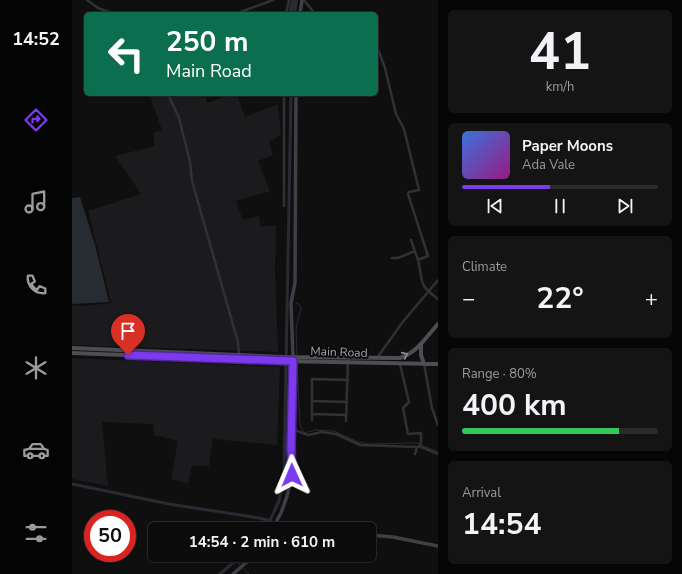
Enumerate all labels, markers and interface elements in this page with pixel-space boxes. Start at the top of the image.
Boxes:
text: 41 [529,16,591,87]
text: 250 m [166,23,249,61]
text: 14:52 [12,27,60,51]
icon: left [100,28,152,80]
text: Main Road [166,59,252,83]
text: km/h [546,78,574,96]
icon: directions [22,106,50,134]
text: Paper Moons [522,136,613,156]
text: Ada Vale [522,156,575,174]
icon: music [22,188,50,216]
icon: previous [484,195,506,217]
icon: pause [549,195,571,217]
icon: next [614,195,636,217]
text: Climate [462,258,507,276]
icon: phone [22,271,50,299]
text: 22° [536,278,584,319]
text: − [462,284,475,314]
text: + [645,284,658,314]
pin [111,314,145,355]
icon: arrive [117,320,139,342]
street label: Main Road [310,343,368,361]
one-way arrow [401,352,408,360]
icon: climate [22,354,50,382]
text: Range · 80% [462,365,537,383]
text: 400 km [462,385,567,426]
icon: car [22,436,50,464]
position arrow [271,454,313,496]
text: Arrival [462,484,501,502]
text: 14:54 [462,504,541,545]
speed limit sign: 50 [84,510,136,562]
icon: filters [22,519,50,547]
text: 14:54 · 2 min · 610 m [189,532,335,552]

